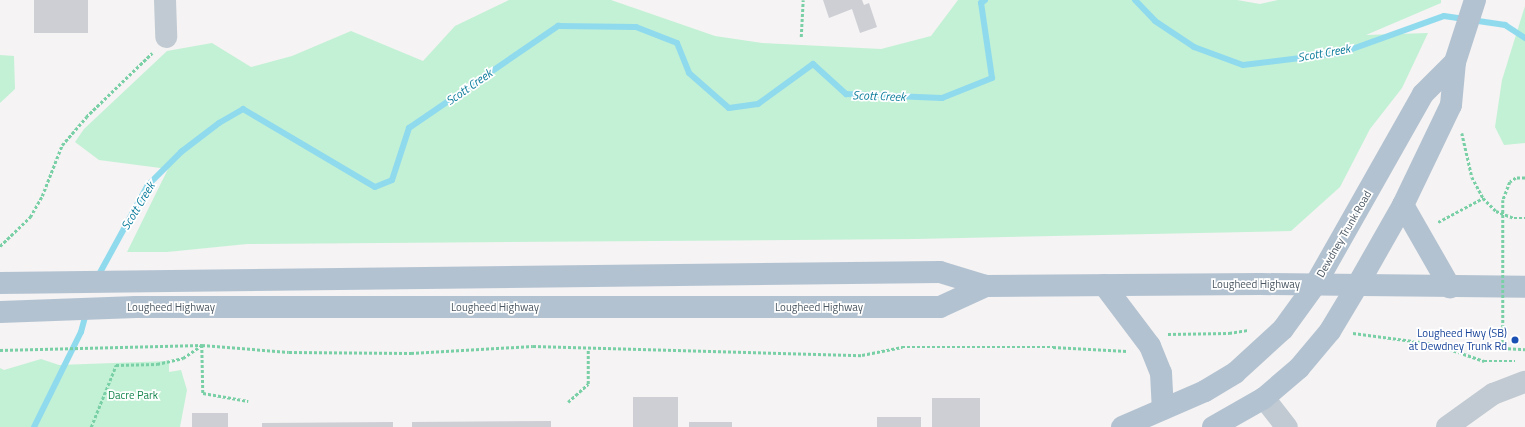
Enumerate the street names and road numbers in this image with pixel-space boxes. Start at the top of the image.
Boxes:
street label: Dewdney Trunk Road [1314,188,1374,280]
street label: Lougheed Highway [1212,277,1300,291]
street label: Lougheed Highway [127,300,215,314]
street label: Lougheed Highway [451,300,539,314]
street label: Lougheed Highway [775,300,863,314]

